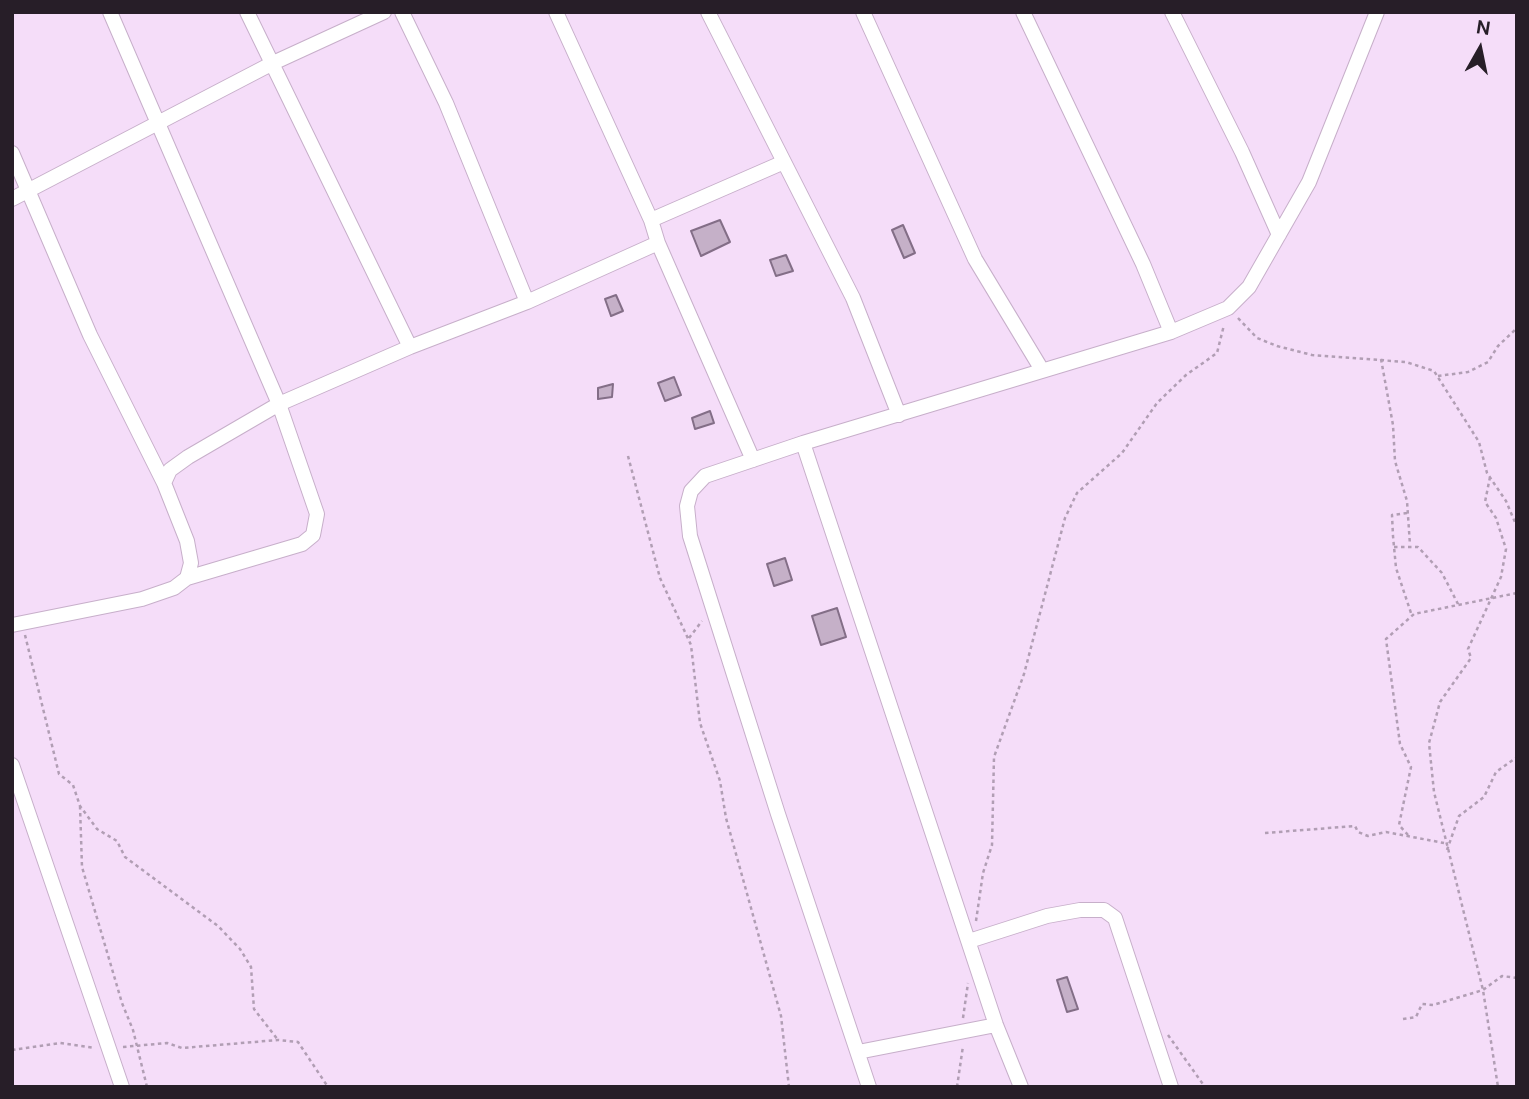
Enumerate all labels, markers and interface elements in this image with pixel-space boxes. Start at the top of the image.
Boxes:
north arrow [1445,14,1515,84]
text: N [1475,14,1492,41]

